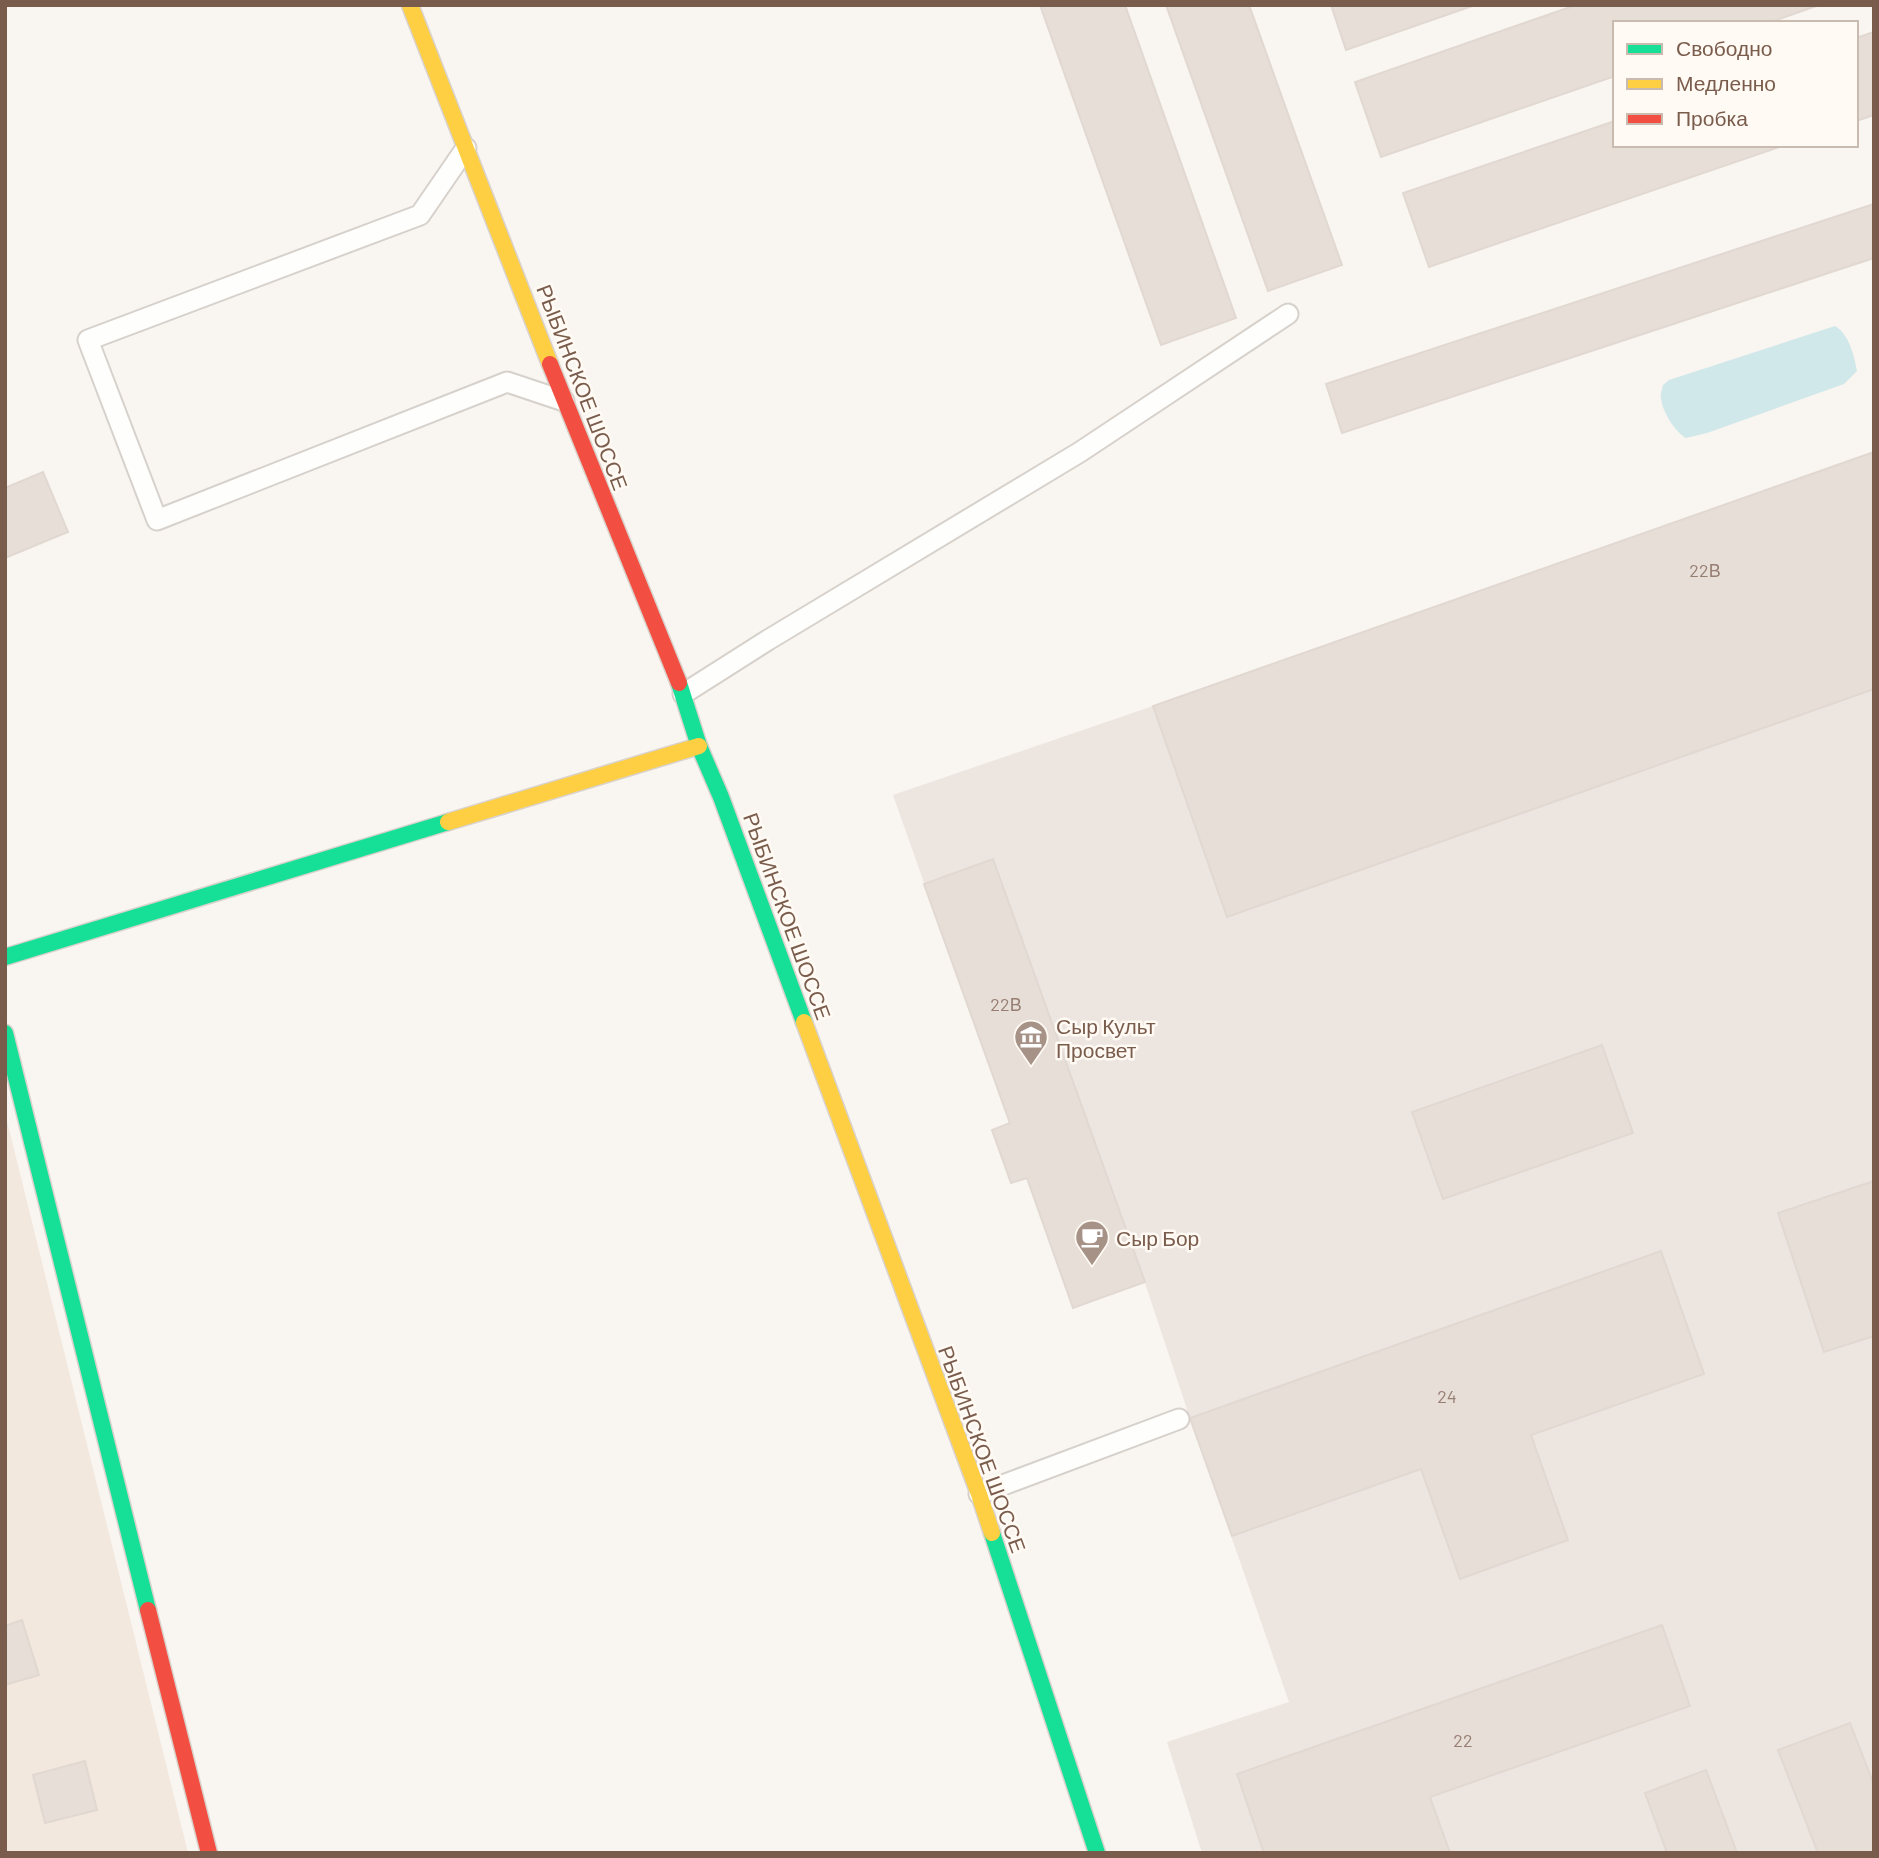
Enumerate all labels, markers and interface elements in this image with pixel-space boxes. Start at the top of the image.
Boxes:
legend [1613,21,1858,147]
text: Свободно [1676,35,1773,60]
text: Медленно [1676,70,1776,95]
text: Пробка [1676,105,1748,130]
street label: РЫБИНСКОЕ ШОССЕ [532,281,634,493]
house number: 22В [1689,559,1721,581]
street label: РЫБИНСКОЕ ШОССЕ [739,809,837,1023]
house number: 22В [990,993,1022,1015]
place label: Сыр Культ Просвет [1056,1013,1156,1062]
museum icon: Сыр Культ Просвет [1012,1018,1050,1067]
cafe icon: Сыр Бор [1073,1218,1111,1267]
place label: Сыр Бор [1116,1225,1199,1250]
street label: РЫБИНСКОЕ ШОССЕ [934,1342,1032,1556]
house number: 24 [1437,1385,1457,1407]
house number: 22 [1453,1729,1473,1751]

